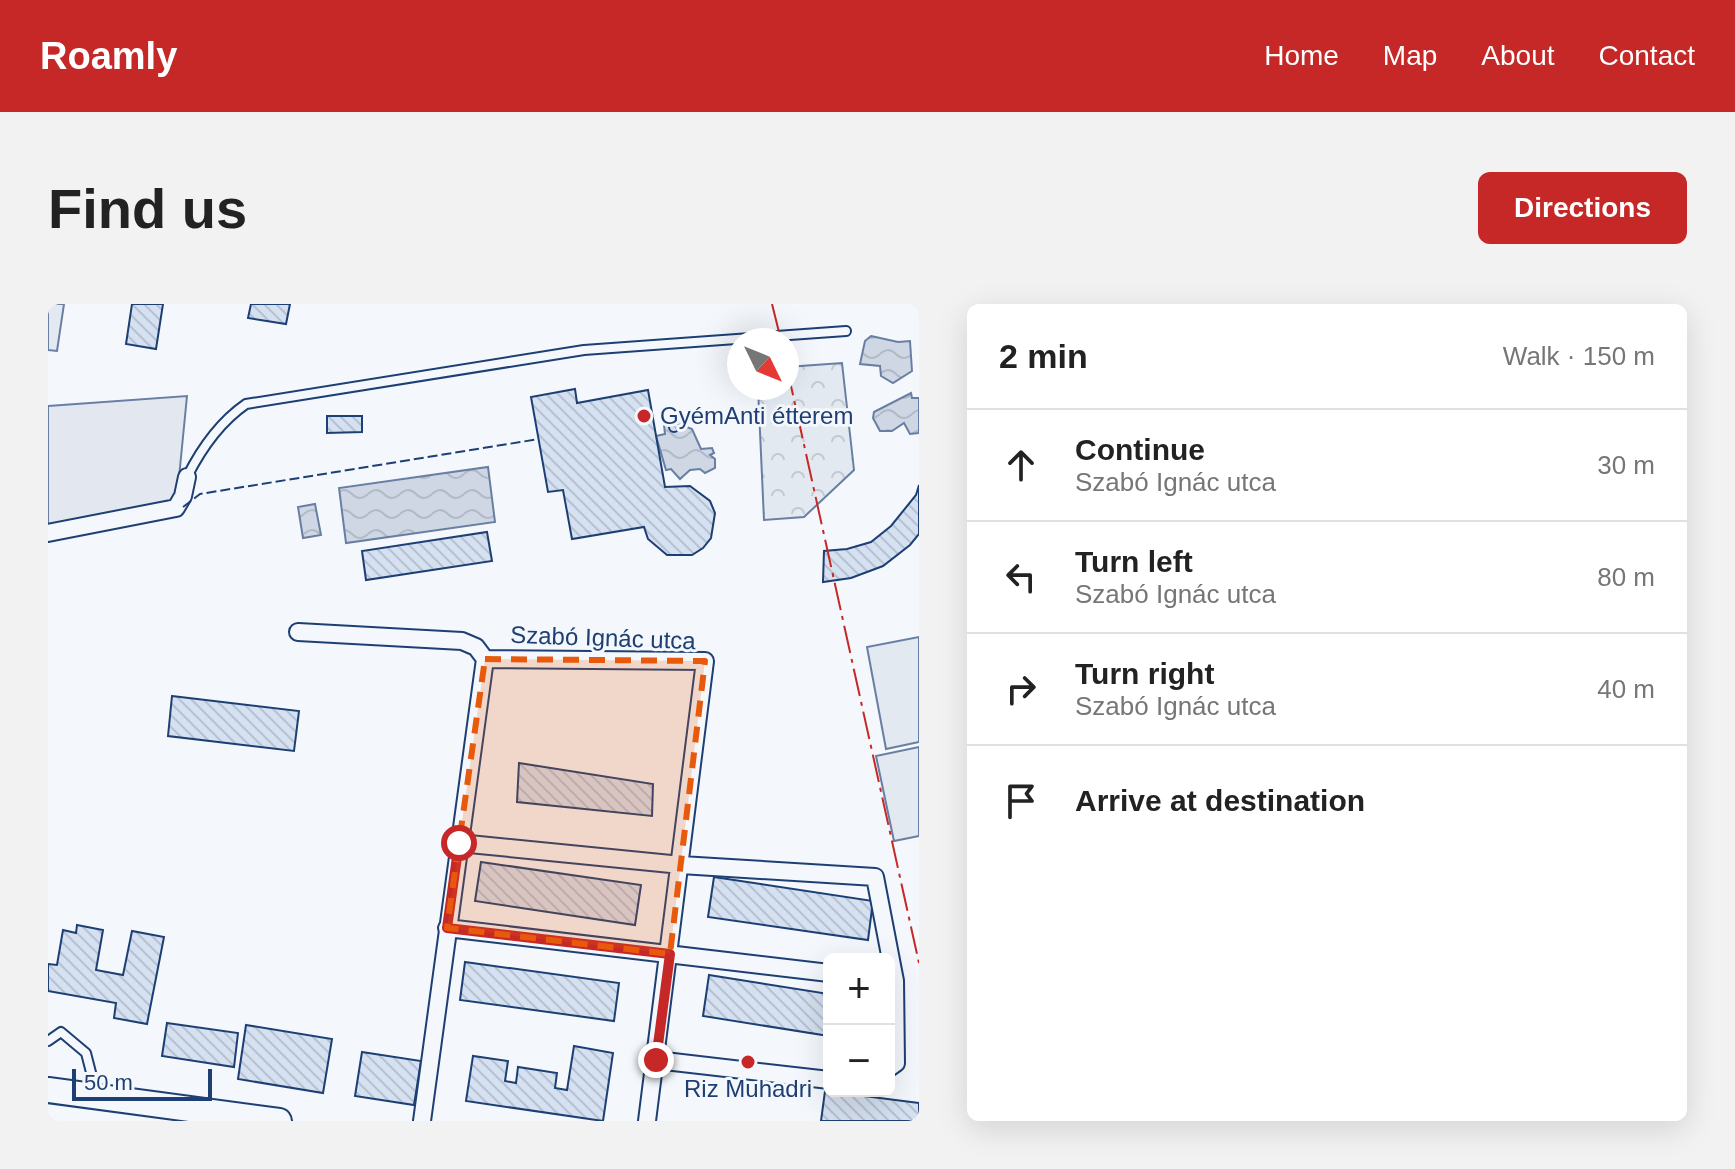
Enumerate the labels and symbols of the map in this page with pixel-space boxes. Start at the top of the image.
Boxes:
north arrow [727,328,799,400]
place label: GyémAnti étterem [660,402,853,429]
marker: GyémAnti étterem [635,407,653,425]
street label: Szabó Ignác utca [510,621,697,654]
route start [441,825,477,861]
route end [638,1042,674,1078]
marker: Riz Muhadri [739,1053,757,1071]
scale bar [72,1065,212,1101]
place label: Riz Muhadri [684,1075,812,1102]

